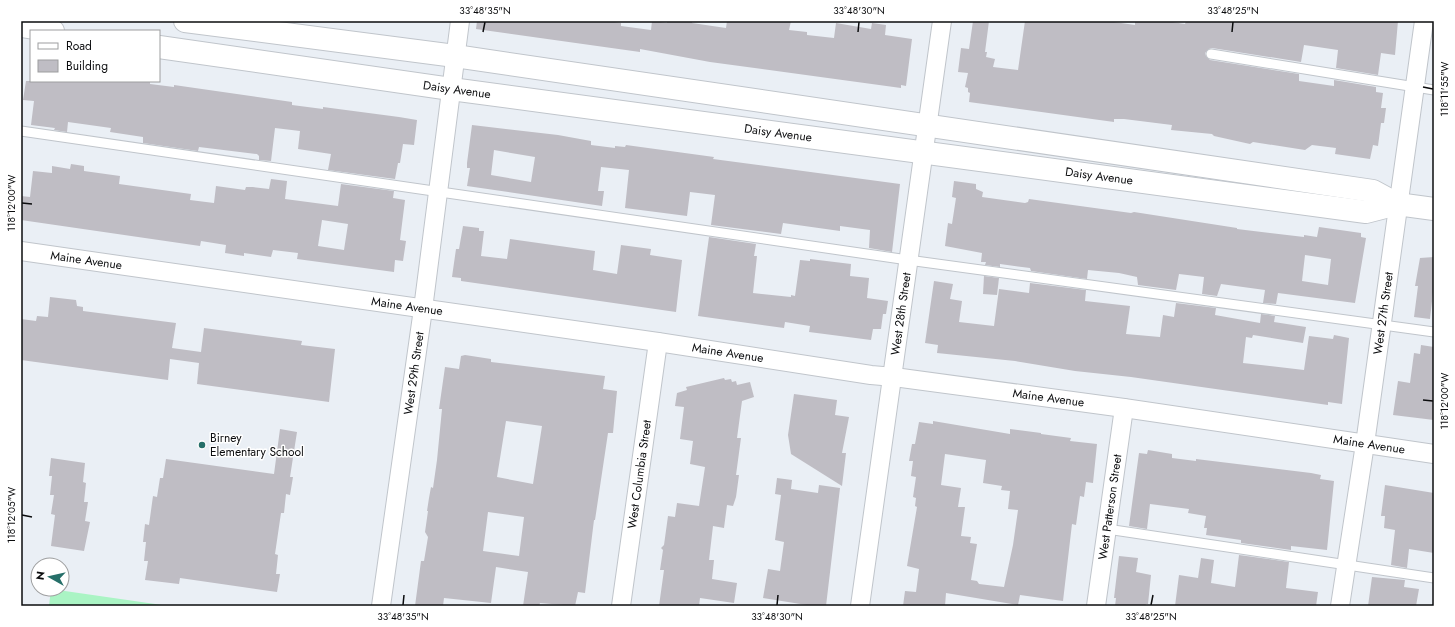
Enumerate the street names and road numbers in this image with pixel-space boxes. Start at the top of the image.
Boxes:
street label: Daisy Avenue [422,76,492,103]
street label: Daisy Avenue [743,120,813,146]
street label: Daisy Avenue [1064,163,1134,190]
street label: Maine Avenue [49,246,123,274]
street label: West 28th Street [886,271,916,356]
street label: West 27th Street [1369,271,1398,356]
street label: Maine Avenue [370,292,444,320]
street label: West 29th Street [399,331,429,416]
street label: Maine Avenue [691,338,765,367]
street label: Maine Avenue [1012,384,1085,412]
street label: West Columbia Street [623,419,656,530]
street label: Maine Avenue [1332,430,1406,459]
street label: West Patterson Street [1094,453,1126,561]

